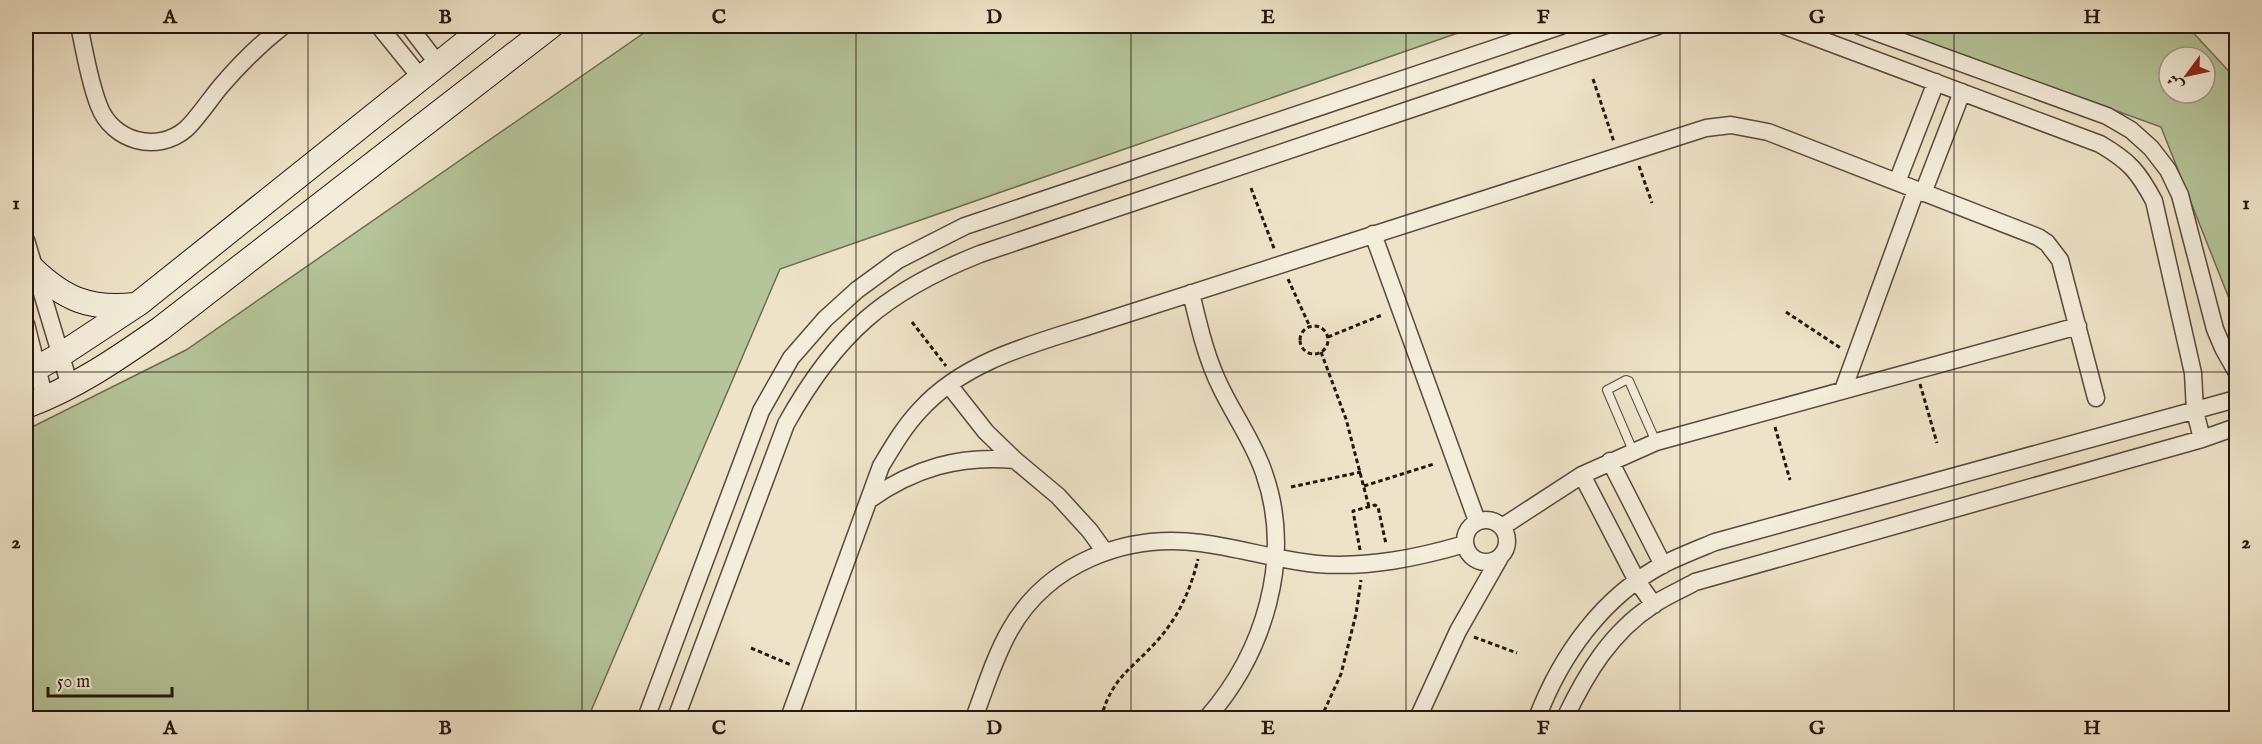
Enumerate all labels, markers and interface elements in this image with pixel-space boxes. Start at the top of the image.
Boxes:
text: A [162,5,178,30]
text: B [438,5,452,30]
text: C [712,5,726,30]
text: D [986,5,1002,30]
text: E [1261,5,1275,30]
text: F [1537,5,1550,30]
text: G [1809,5,1826,30]
text: H [2083,5,2101,30]
north arrow [2157,45,2217,105]
text: ش [2163,70,2189,94]
text: 1 [12,191,20,216]
text: 1 [2242,191,2250,216]
text: 2 [11,530,21,555]
text: 2 [2241,530,2251,555]
scale bar [48,660,172,698]
text: 50 m [57,671,90,694]
text: A [162,716,178,741]
text: B [438,716,452,741]
text: C [712,716,726,741]
text: D [986,716,1002,741]
text: E [1261,716,1275,741]
text: F [1537,716,1550,741]
text: G [1809,716,1826,741]
text: H [2083,716,2101,741]

